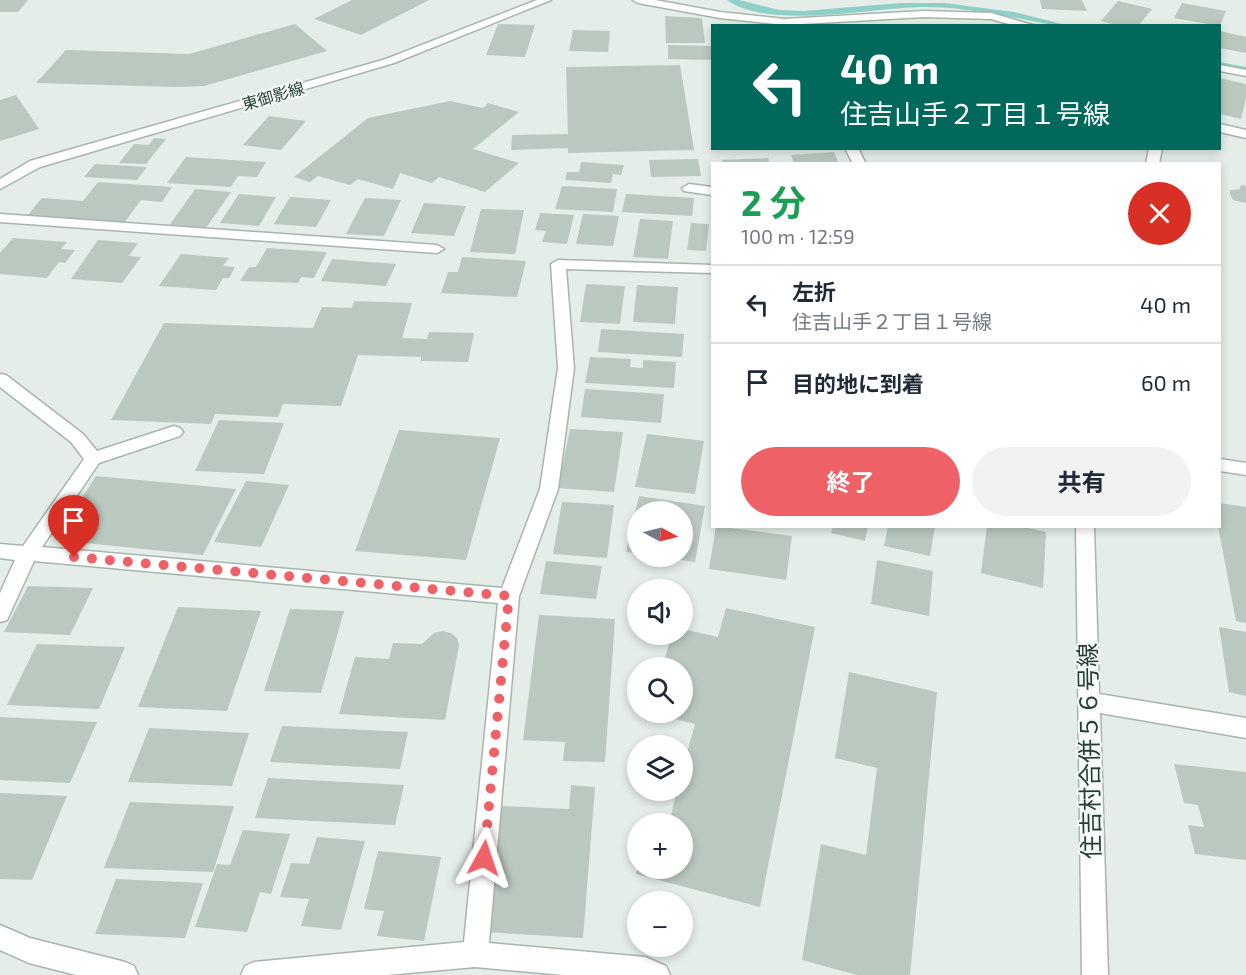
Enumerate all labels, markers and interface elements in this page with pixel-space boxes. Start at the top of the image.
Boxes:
text: 40 m [840,42,939,92]
icon: left [741,48,819,126]
street label: 東御影線 [239,78,306,113]
text: 住吉山手２丁目１号線 [840,97,1110,129]
text: 2 分 [741,180,806,223]
button: close [1128,182,1191,245]
text: 100 m · 12:59 [741,224,855,248]
text: 左折 [792,278,836,304]
icon: left [741,288,774,321]
text: 40 m [1140,291,1191,317]
text: 住吉山手２丁目１号線 [792,309,992,333]
icon: arrive [741,366,774,399]
text: 60 m [1141,369,1191,395]
text: 目的地に到着 [792,370,924,396]
button: 終了 [741,447,960,516]
button: 共有 [972,447,1191,516]
pin [48,495,99,557]
north arrow [627,501,693,567]
map controls [627,501,693,957]
icon: arrive [57,504,90,537]
button: sound [627,579,693,645]
street label: 住吉村合併５６号線 [1072,643,1105,859]
button: search [627,657,693,723]
button: layers [627,735,693,801]
button: + [627,813,693,879]
position arrow [452,826,516,890]
button: − [627,891,693,957]

